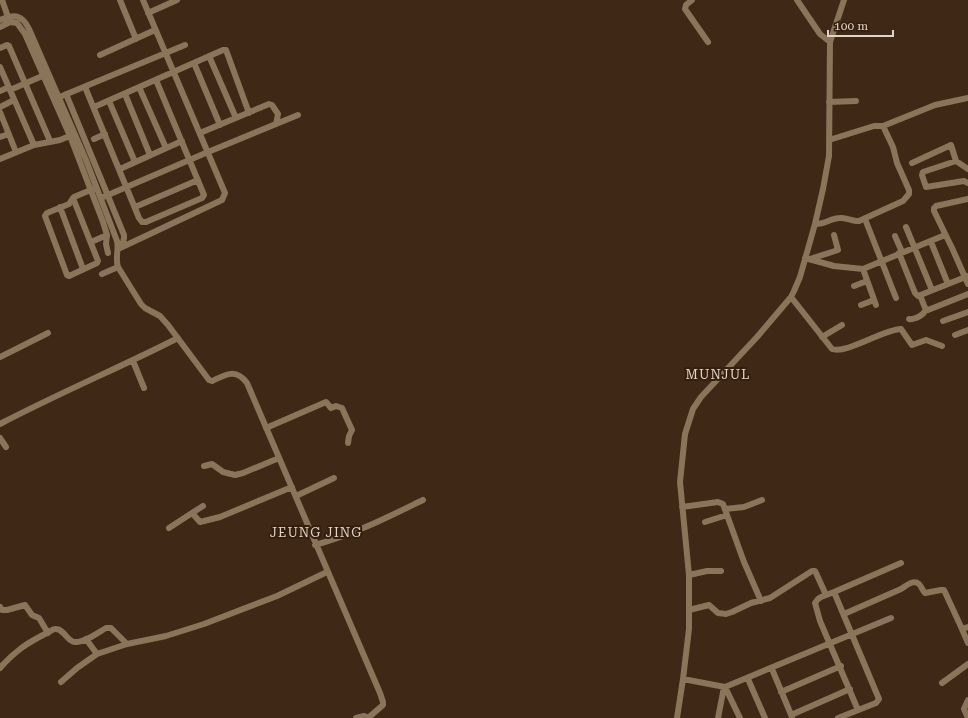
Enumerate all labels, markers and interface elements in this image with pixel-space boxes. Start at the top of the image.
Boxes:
scale bar [828,12,893,38]
text: 100 m [834,19,868,33]
district label: MUNJUL [686,367,750,382]
district label: JEUNG JING [270,525,362,540]

